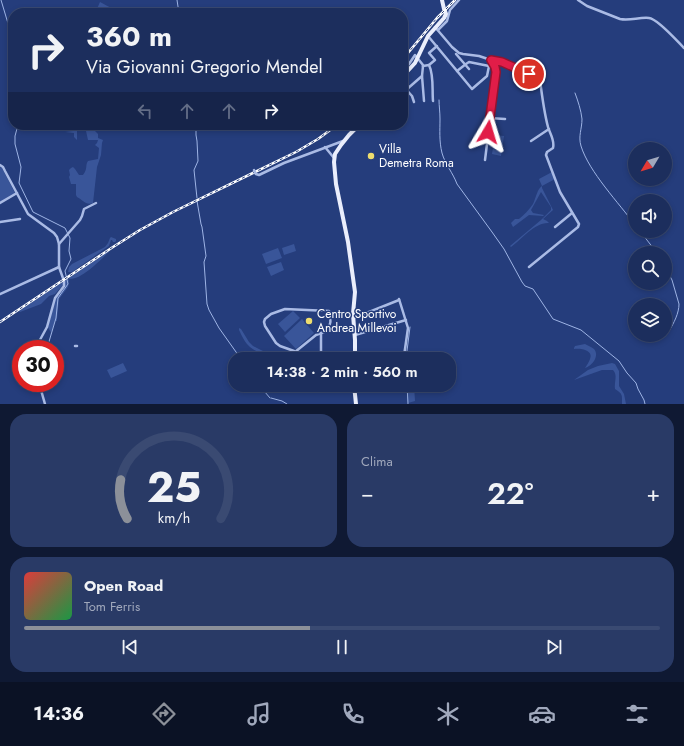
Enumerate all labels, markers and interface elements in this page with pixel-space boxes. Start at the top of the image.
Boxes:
text: 360 m [86,16,172,57]
icon: right [20,24,72,76]
text: Via Giovanni Gregorio Mendel [86,54,323,80]
pin [512,57,546,91]
icon: arrive [518,63,540,85]
icon: left [134,100,156,122]
icon: ahead [176,100,198,122]
icon: ahead [218,100,240,122]
icon: right [260,100,282,122]
position arrow [467,111,509,153]
place label: Villa Demetra Roma [379,140,454,172]
north arrow [628,142,672,186]
map controls [628,142,672,342]
marker: Villa Demetra Roma [366,151,376,161]
button: sound [628,194,672,238]
button: search [628,246,672,290]
button: layers [628,298,672,342]
place label: Centro Sportivo Andrea Millevoi [317,305,397,337]
marker: Centro Sportivo Andrea Millevoi [304,316,314,326]
speed limit sign: 30 [12,340,64,392]
text: 14:38 · 2 min · 560 m [266,361,418,383]
text: Clima [361,452,393,471]
text: 25 [146,456,201,517]
text: 22° [487,472,533,515]
text: − [361,477,374,509]
text: + [646,477,660,509]
text: km/h [157,507,190,527]
text: Open Road [84,575,163,597]
text: Tom Ferris [84,597,140,616]
icon: previous [119,636,141,658]
icon: pause [331,636,353,658]
icon: next [543,636,565,658]
icon: directions [150,700,178,728]
icon: music [245,700,273,728]
icon: phone [339,700,367,728]
icon: climate [434,700,462,728]
icon: car [528,700,556,728]
icon: filters [623,700,651,728]
text: 14:36 [33,701,84,727]

